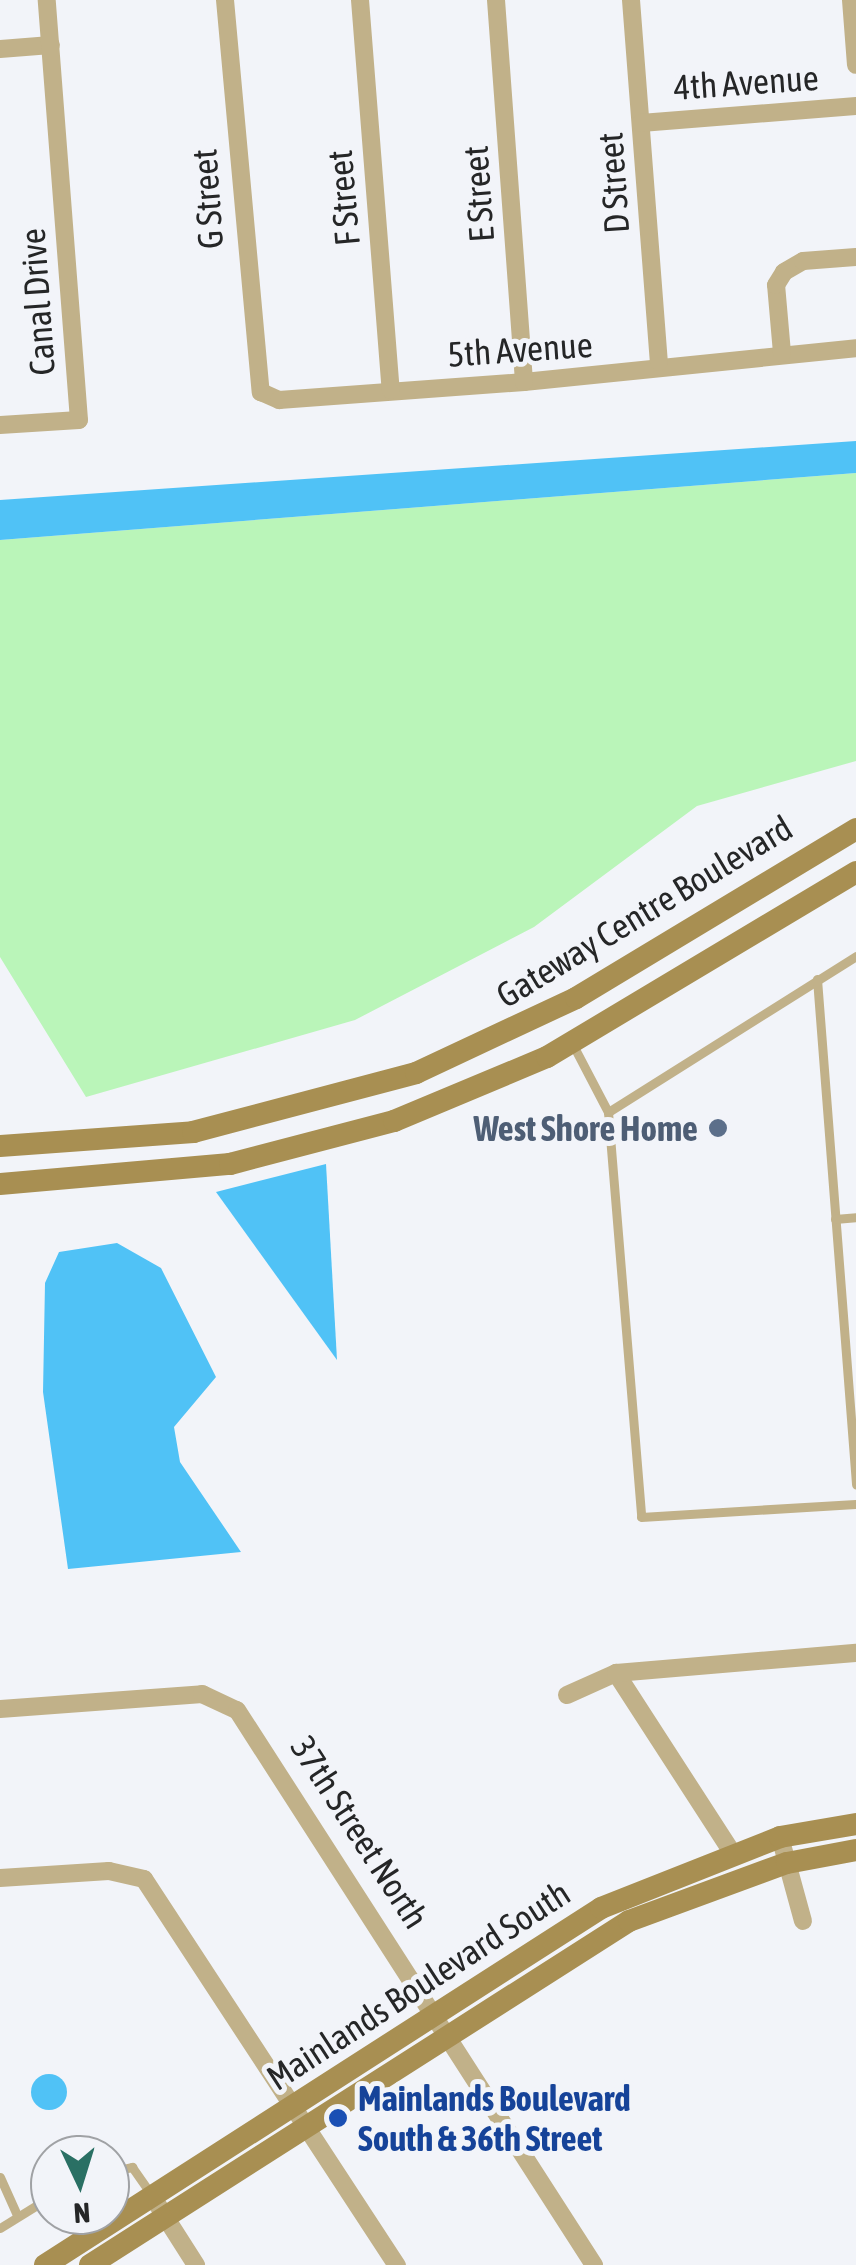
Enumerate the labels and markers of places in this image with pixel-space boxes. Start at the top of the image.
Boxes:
place label: West Shore Home [474,1107,698,1149]
marker: West Shore Home [707,1117,729,1139]
place label: Mainlands Boulevard South & 36th Street [358,2077,631,2159]
marker: Mainlands Boulevard South & 36th Street [327,2107,349,2129]

